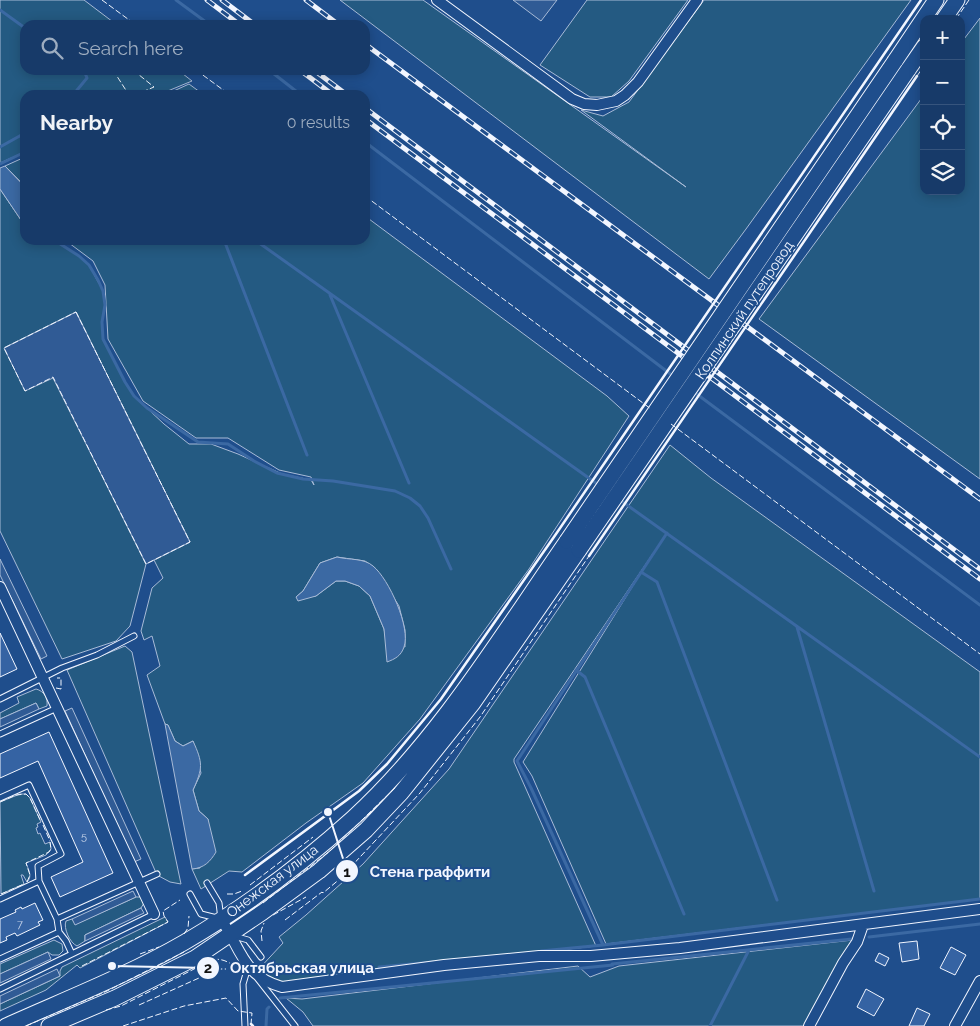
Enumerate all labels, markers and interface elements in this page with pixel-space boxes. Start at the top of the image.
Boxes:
map controls [920,15,965,195]
button: + [920,15,965,60]
search box [20,20,370,75]
icon: search [38,34,66,62]
text: Search here [78,37,184,59]
button: − [920,60,965,105]
button: locate [920,105,965,150]
text: Nearby [40,110,113,135]
text: 0 results [287,113,350,132]
button: layers [920,150,965,195]
street label: Колпинский путепровод [692,238,796,382]
house number: 5 [81,830,87,843]
street label: Онежская улица [223,841,321,921]
callout: Стена граффити [335,856,500,886]
text: 1 [343,863,351,881]
text: Стена граффити [370,863,490,881]
house number: 7 [17,918,23,931]
callout: Октябрьская улица [195,953,384,983]
text: 2 [204,959,212,977]
text: Октябрьская улица [230,959,374,977]

